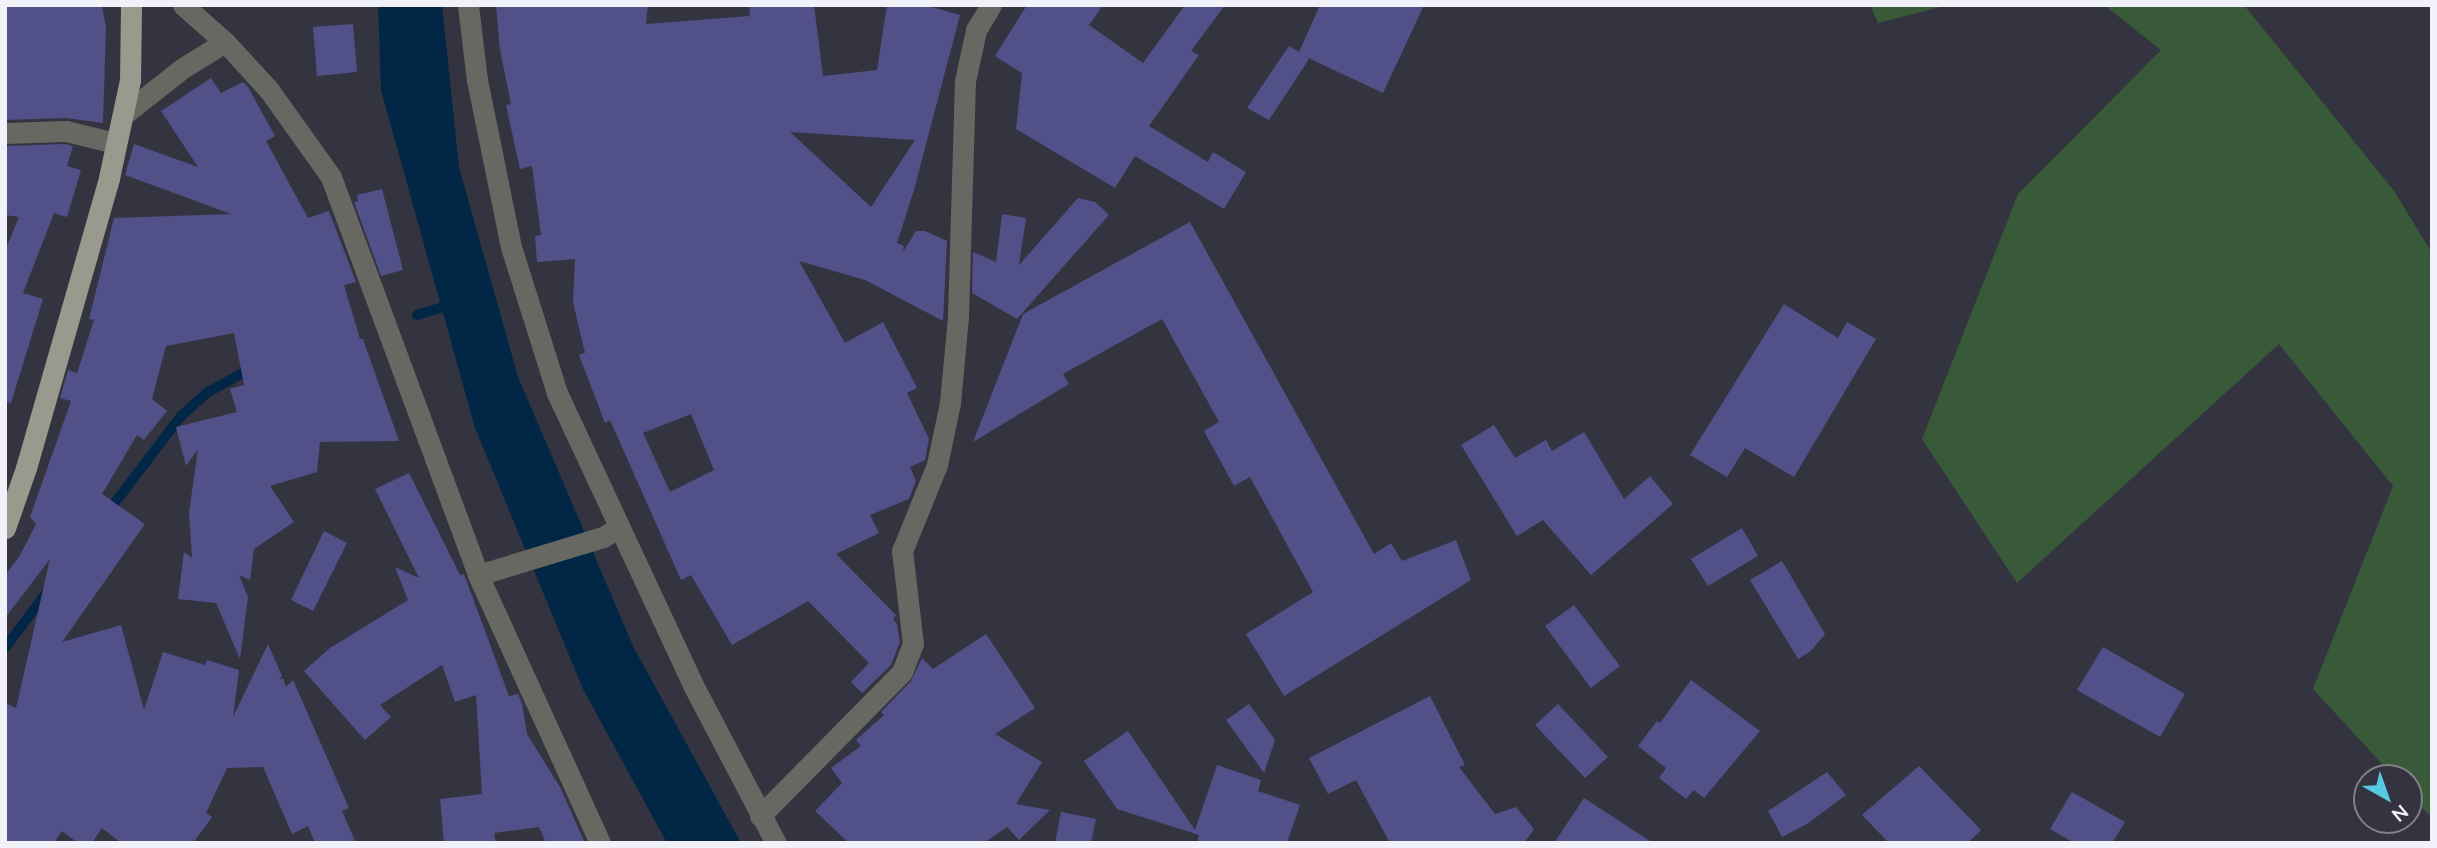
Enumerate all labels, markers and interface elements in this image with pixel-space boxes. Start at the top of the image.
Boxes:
north arrow [2353,764,2423,834]
text: N [2387,800,2413,827]

